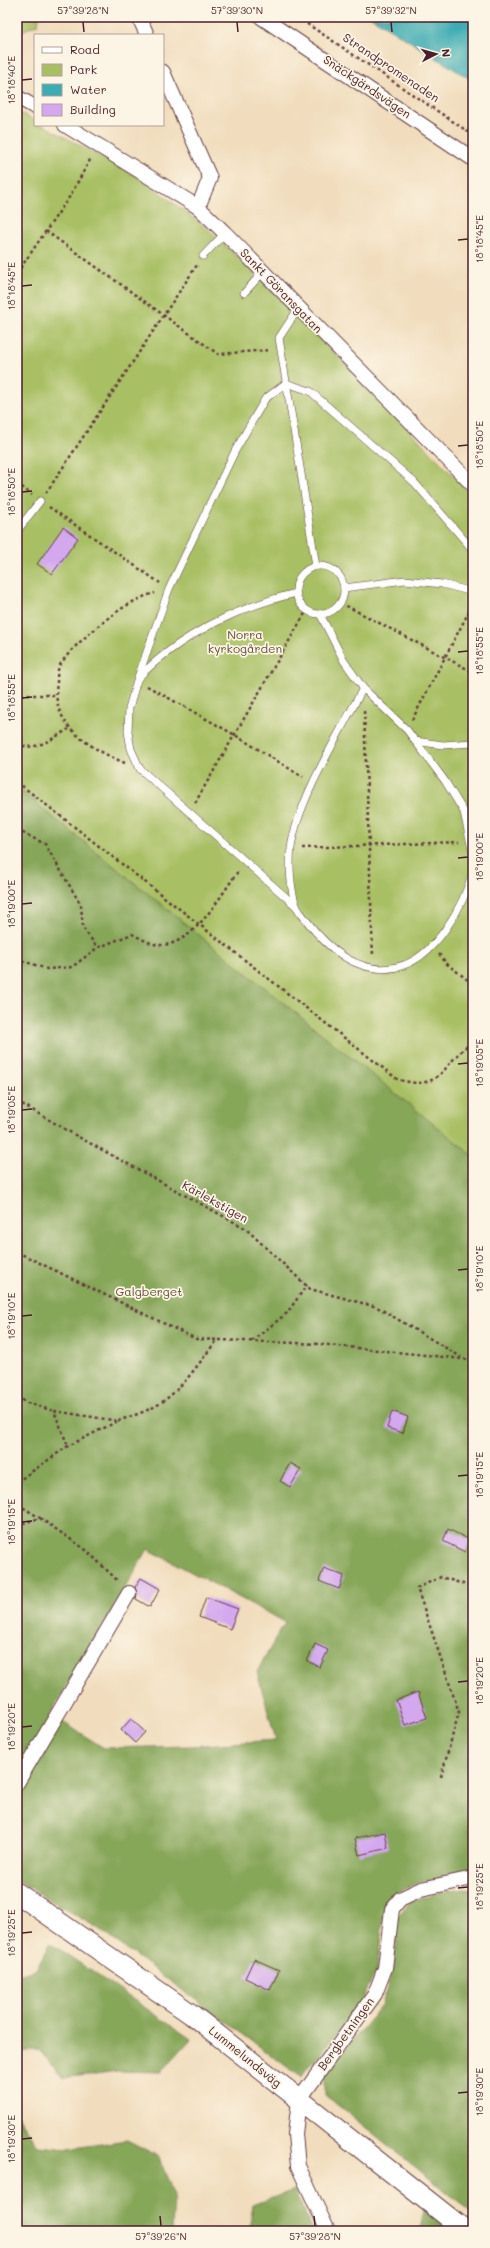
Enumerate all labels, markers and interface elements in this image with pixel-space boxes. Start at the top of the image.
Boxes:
text: 57°39'28"N [57,3,109,17]
text: 57°39'30"N [211,3,263,17]
text: 57°39'32"N [365,3,417,17]
street label: Strandpromenaden [340,29,443,105]
legend [34,34,164,126]
north arrow [416,34,456,74]
text: Road [70,41,100,57]
text: N [439,48,454,58]
street label: Snäckgärdsvägen [321,51,415,121]
text: 18°18'40"E [4,56,18,104]
text: Park [70,61,97,77]
text: Water [70,81,107,97]
text: Building [70,101,116,117]
text: 18°18'45"E [472,215,486,263]
street label: Sankt Göransgatan [237,244,326,336]
text: 18°18'45"E [4,262,18,310]
text: 18°18'50"E [472,421,486,469]
text: 18°18'50"E [4,468,18,516]
park label: Norra kyrkogården [208,626,282,656]
text: 18°18'55"E [472,627,486,675]
text: 18°18'55"E [4,674,18,722]
text: 18°19'00"E [472,832,486,881]
text: 18°19'00"E [4,879,18,928]
text: 18°19'05"E [472,1039,486,1087]
text: 18°19'05"E [4,1086,18,1134]
street label: Kärlekstigen [179,1176,251,1226]
text: 18°19'10"E [472,1245,486,1292]
park label: Galgberget [115,1283,183,1299]
text: 18°19'10"E [4,1292,18,1339]
text: 18°19'15"E [472,1451,486,1498]
text: 18°19'15"E [4,1498,18,1545]
text: 18°19'20"E [472,1657,486,1705]
text: 18°19'20"E [4,1703,18,1751]
text: 18°19'25"E [472,1863,486,1911]
text: 18°19'25"E [4,1909,18,1957]
street label: Bergbetningen [313,1994,377,2073]
street label: Lummelundsväg [206,2022,285,2091]
text: 18°19'30"E [472,2068,486,2116]
text: 18°19'30"E [4,2115,18,2163]
text: 57°39'26"N [135,2229,187,2243]
text: 57°39'28"N [289,2229,341,2243]

